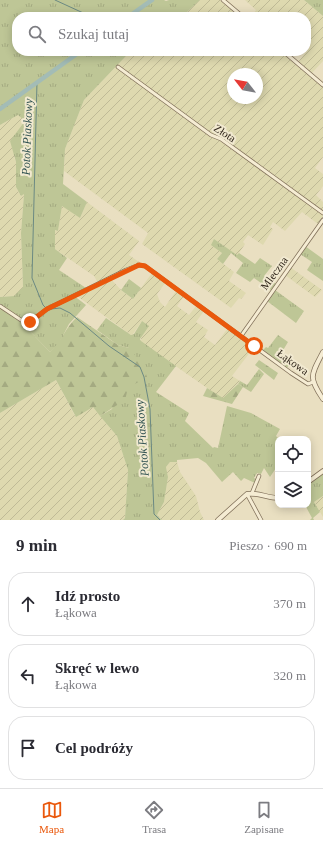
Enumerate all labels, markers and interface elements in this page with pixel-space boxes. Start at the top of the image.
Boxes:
search box [12,12,311,56]
icon: search [26,23,48,45]
text: Szukaj tutaj [58,26,129,42]
north arrow [227,68,263,104]
water label: Potok Piaskowy [19,98,35,177]
street label: Złota [212,122,238,144]
street label: Mleczna [258,254,290,292]
route end [21,313,39,331]
route start [245,337,263,355]
street label: Łąkowa [275,347,311,377]
water label: Potok Piaskowy [132,398,152,478]
map controls [275,436,311,508]
button: locate [275,436,311,472]
button: layers [275,472,311,508]
text: 9 min [16,536,57,555]
text: Pieszo · 690 m [229,538,307,553]
text: Idź prosto [55,588,120,604]
icon: ahead [17,593,39,615]
text: 370 m [273,596,306,611]
text: Łąkowa [55,605,97,620]
text: Skręć w lewo [55,660,139,676]
icon: left [17,665,39,687]
text: 320 m [273,668,306,683]
text: Łąkowa [55,677,97,692]
icon: arrive [17,737,39,759]
text: Cel podróży [55,740,133,756]
tab: Mapa [39,799,64,835]
tab: Trasa [142,799,166,835]
tab: Zapisane [244,799,284,835]

